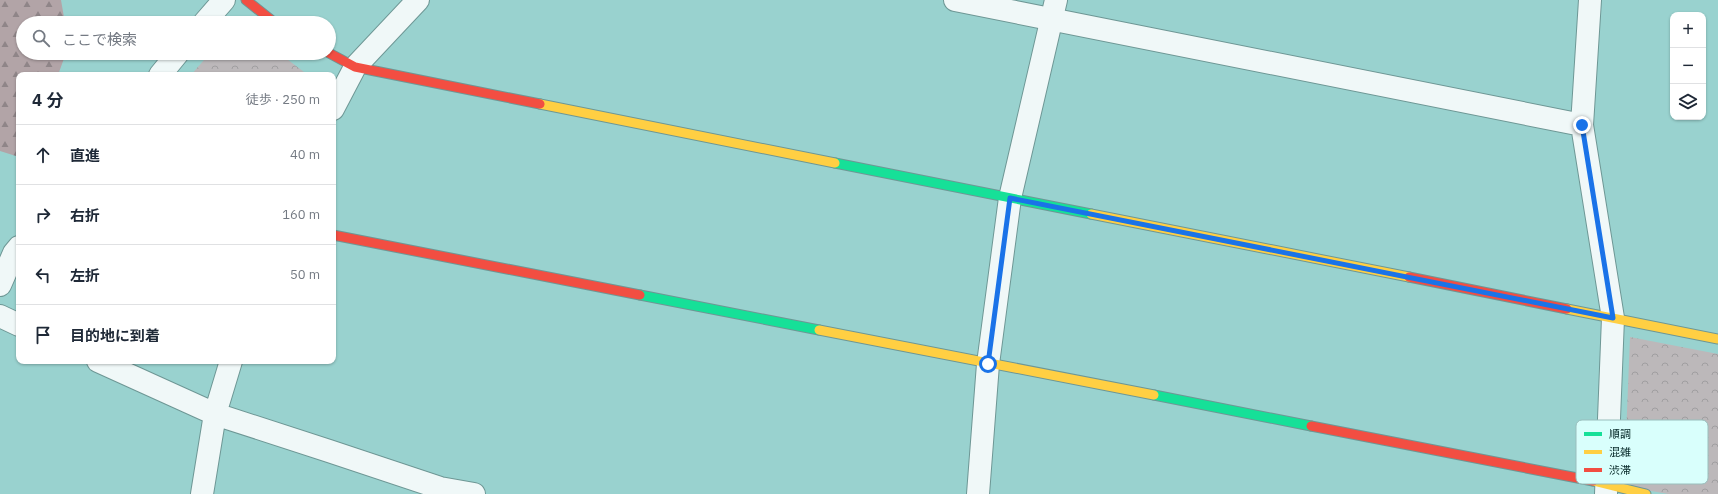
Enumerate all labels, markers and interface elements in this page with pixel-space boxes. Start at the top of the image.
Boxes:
map controls [1670,12,1706,120]
button: + [1670,12,1706,48]
search box [16,16,336,60]
icon: search [30,27,52,49]
text: ここで検索 [62,30,137,49]
button: − [1670,48,1706,84]
button: layers [1670,84,1706,120]
text: 4 分 [32,89,63,111]
text: 徒歩 · 250 m [246,91,320,108]
route end [1573,116,1591,134]
icon: ahead [32,144,54,166]
text: 直進 [70,146,100,165]
text: 40 m [290,146,320,163]
icon: right [32,204,54,226]
text: 右折 [70,206,100,225]
text: 160 m [282,206,320,223]
icon: left [32,264,54,286]
text: 左折 [70,266,100,285]
text: 50 m [290,266,320,283]
icon: arrive [32,324,54,346]
text: 目的地に到着 [70,326,160,345]
route start [979,355,997,373]
legend [1576,420,1708,484]
text: 順調 [1609,427,1631,441]
text: 混雑 [1609,445,1631,459]
text: 渋滞 [1609,463,1631,477]

